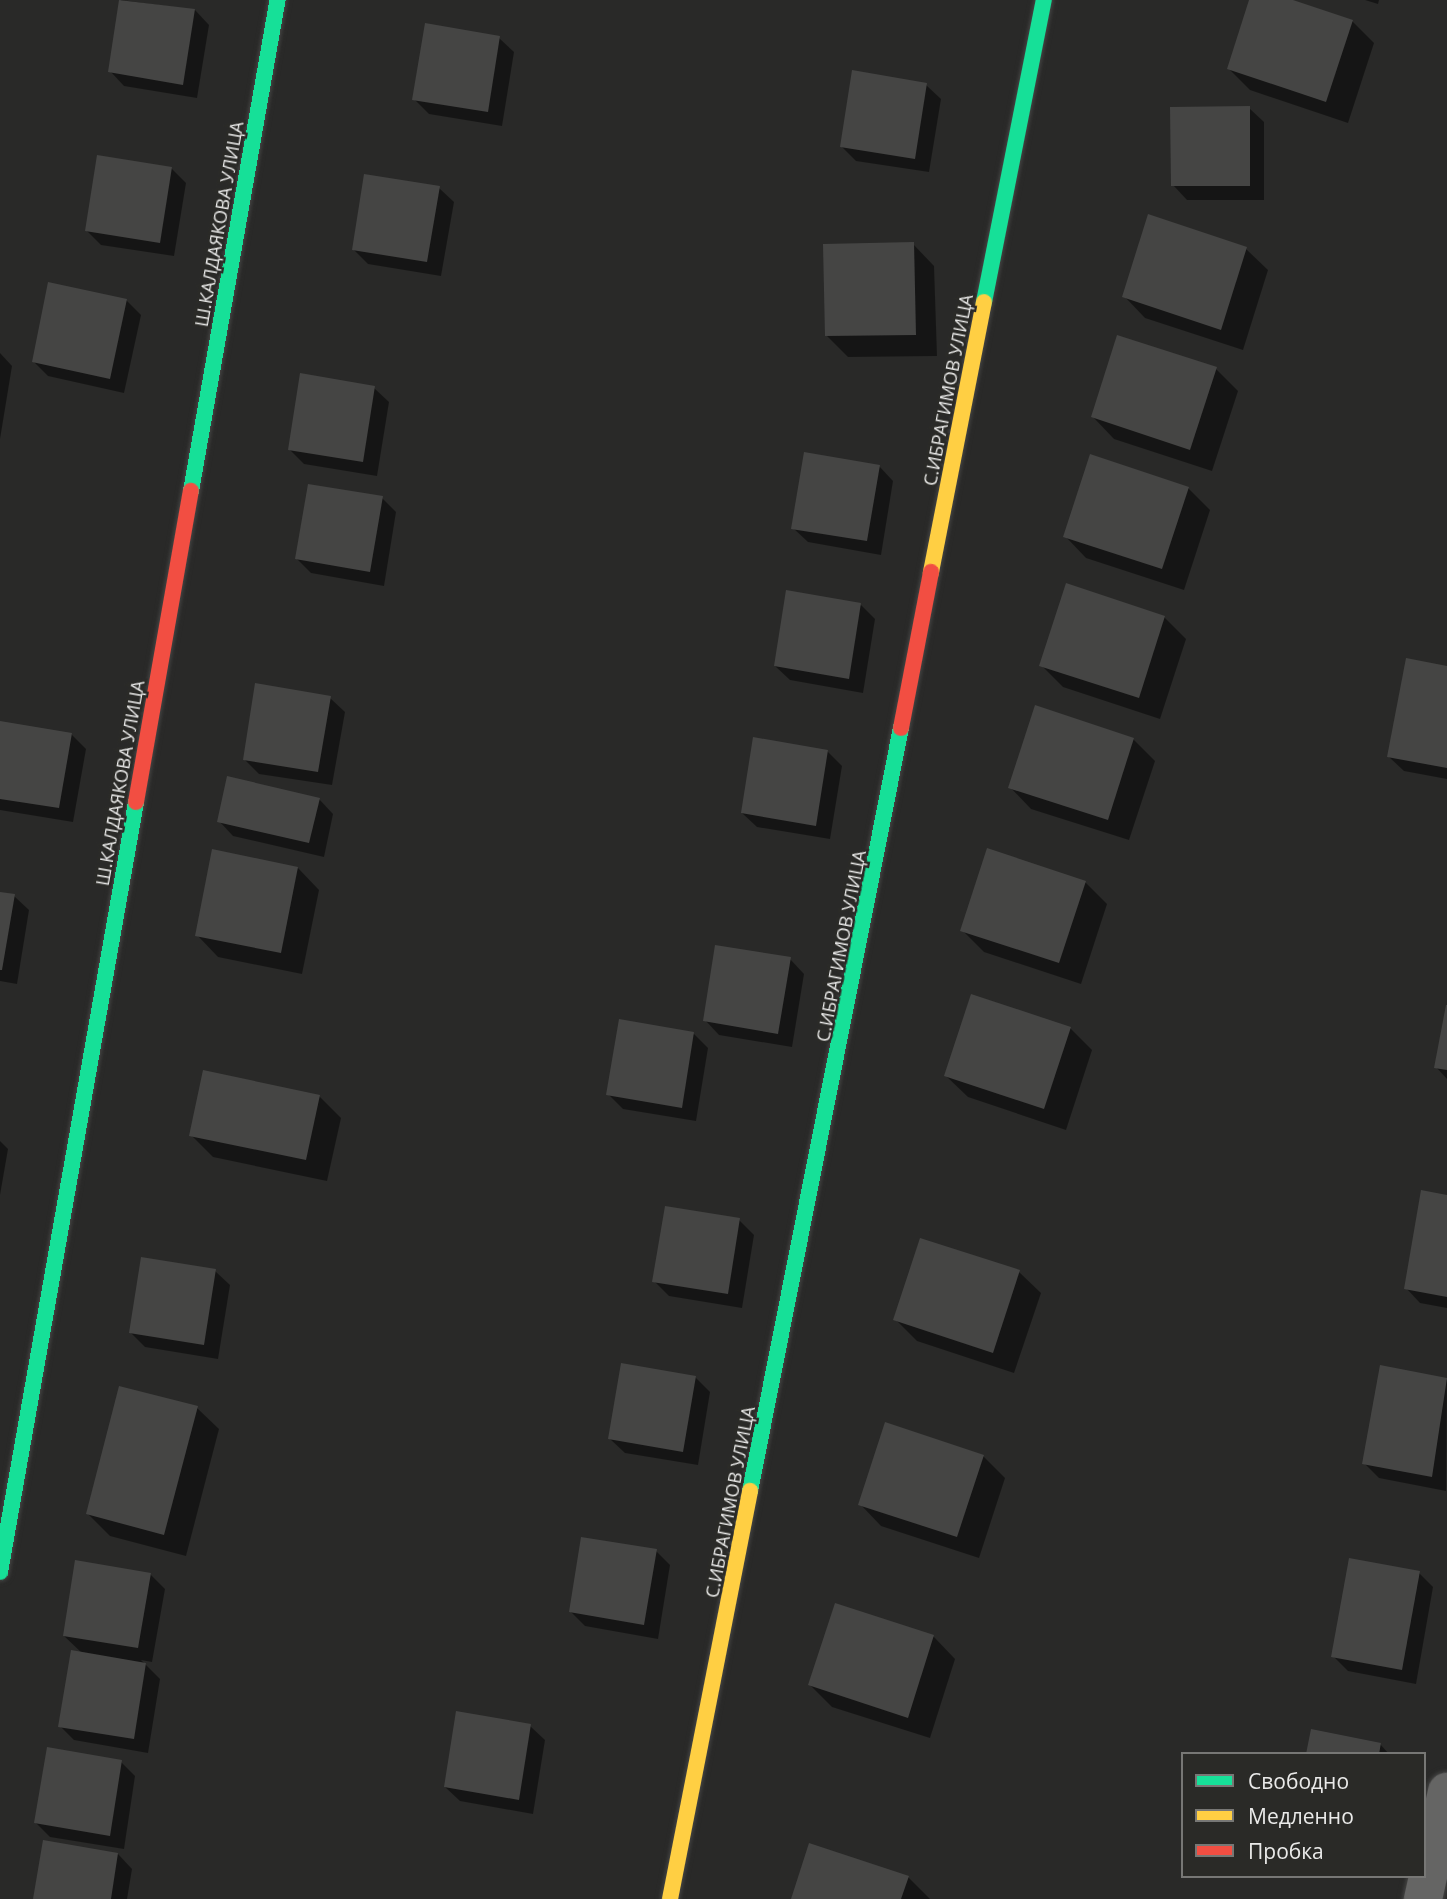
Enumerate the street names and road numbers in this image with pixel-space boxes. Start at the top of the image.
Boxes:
street label: Ш.КАЛДАЯКОВА УЛИЦА [190,120,248,328]
street label: С.ИБРАГИМОВ УЛИЦА [919,292,977,488]
street label: Ш.КАЛДАЯКОВА УЛИЦА [91,679,149,887]
street label: С.ИБРАГИМОВ УЛИЦА [812,848,870,1044]
street label: С.ИБРАГИМОВ УЛИЦА [701,1404,759,1600]

